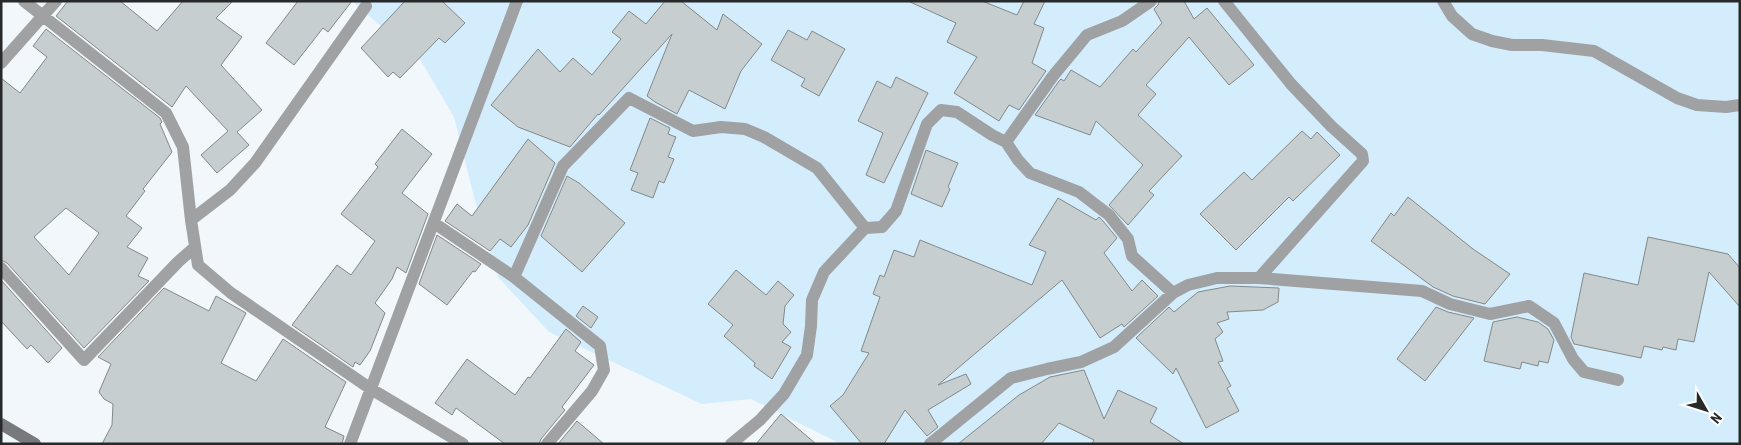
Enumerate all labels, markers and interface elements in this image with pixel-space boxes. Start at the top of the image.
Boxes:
north arrow [1681,385,1731,435]
text: N [1707,410,1725,427]

